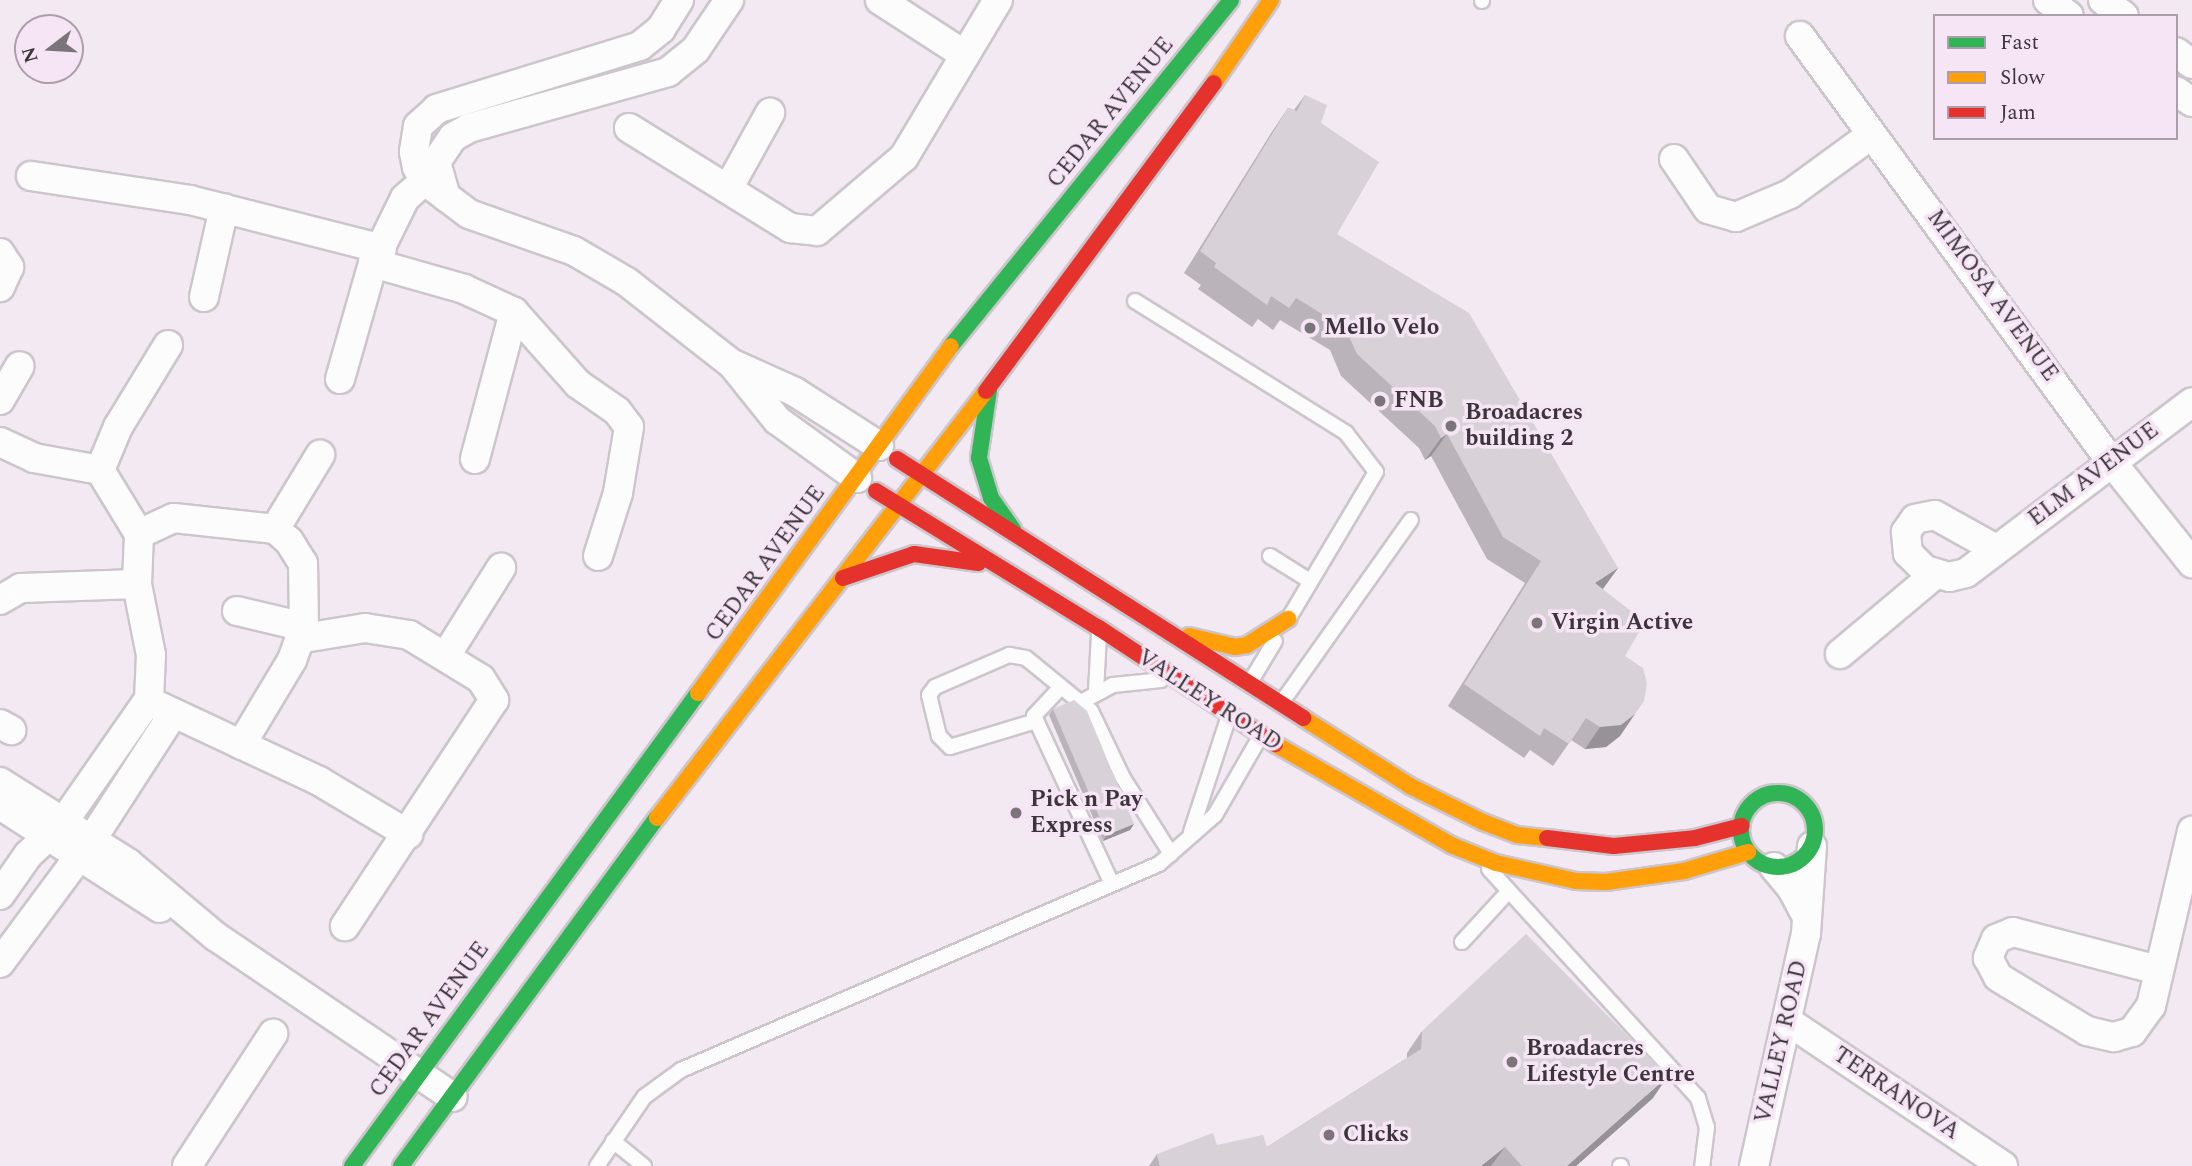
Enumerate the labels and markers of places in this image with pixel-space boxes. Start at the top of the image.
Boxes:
place label: Mello Velo [1324,314,1439,342]
marker: Mello Velo [1302,320,1318,336]
place label: FNB [1394,387,1443,415]
marker: FNB [1372,393,1388,409]
place label: Broadacres building 2 [1465,399,1583,453]
marker: Broadacres building 2 [1443,418,1459,434]
place label: Virgin Active [1551,609,1693,637]
marker: Virgin Active [1529,615,1545,631]
place label: Pick n Pay Express [1030,786,1142,840]
marker: Pick n Pay Express [1008,805,1024,821]
place label: Broadacres Lifestyle Centre [1526,1035,1695,1089]
marker: Broadacres Lifestyle Centre [1504,1054,1520,1070]
place label: Clicks [1343,1121,1409,1149]
marker: Clicks [1321,1127,1337,1143]

